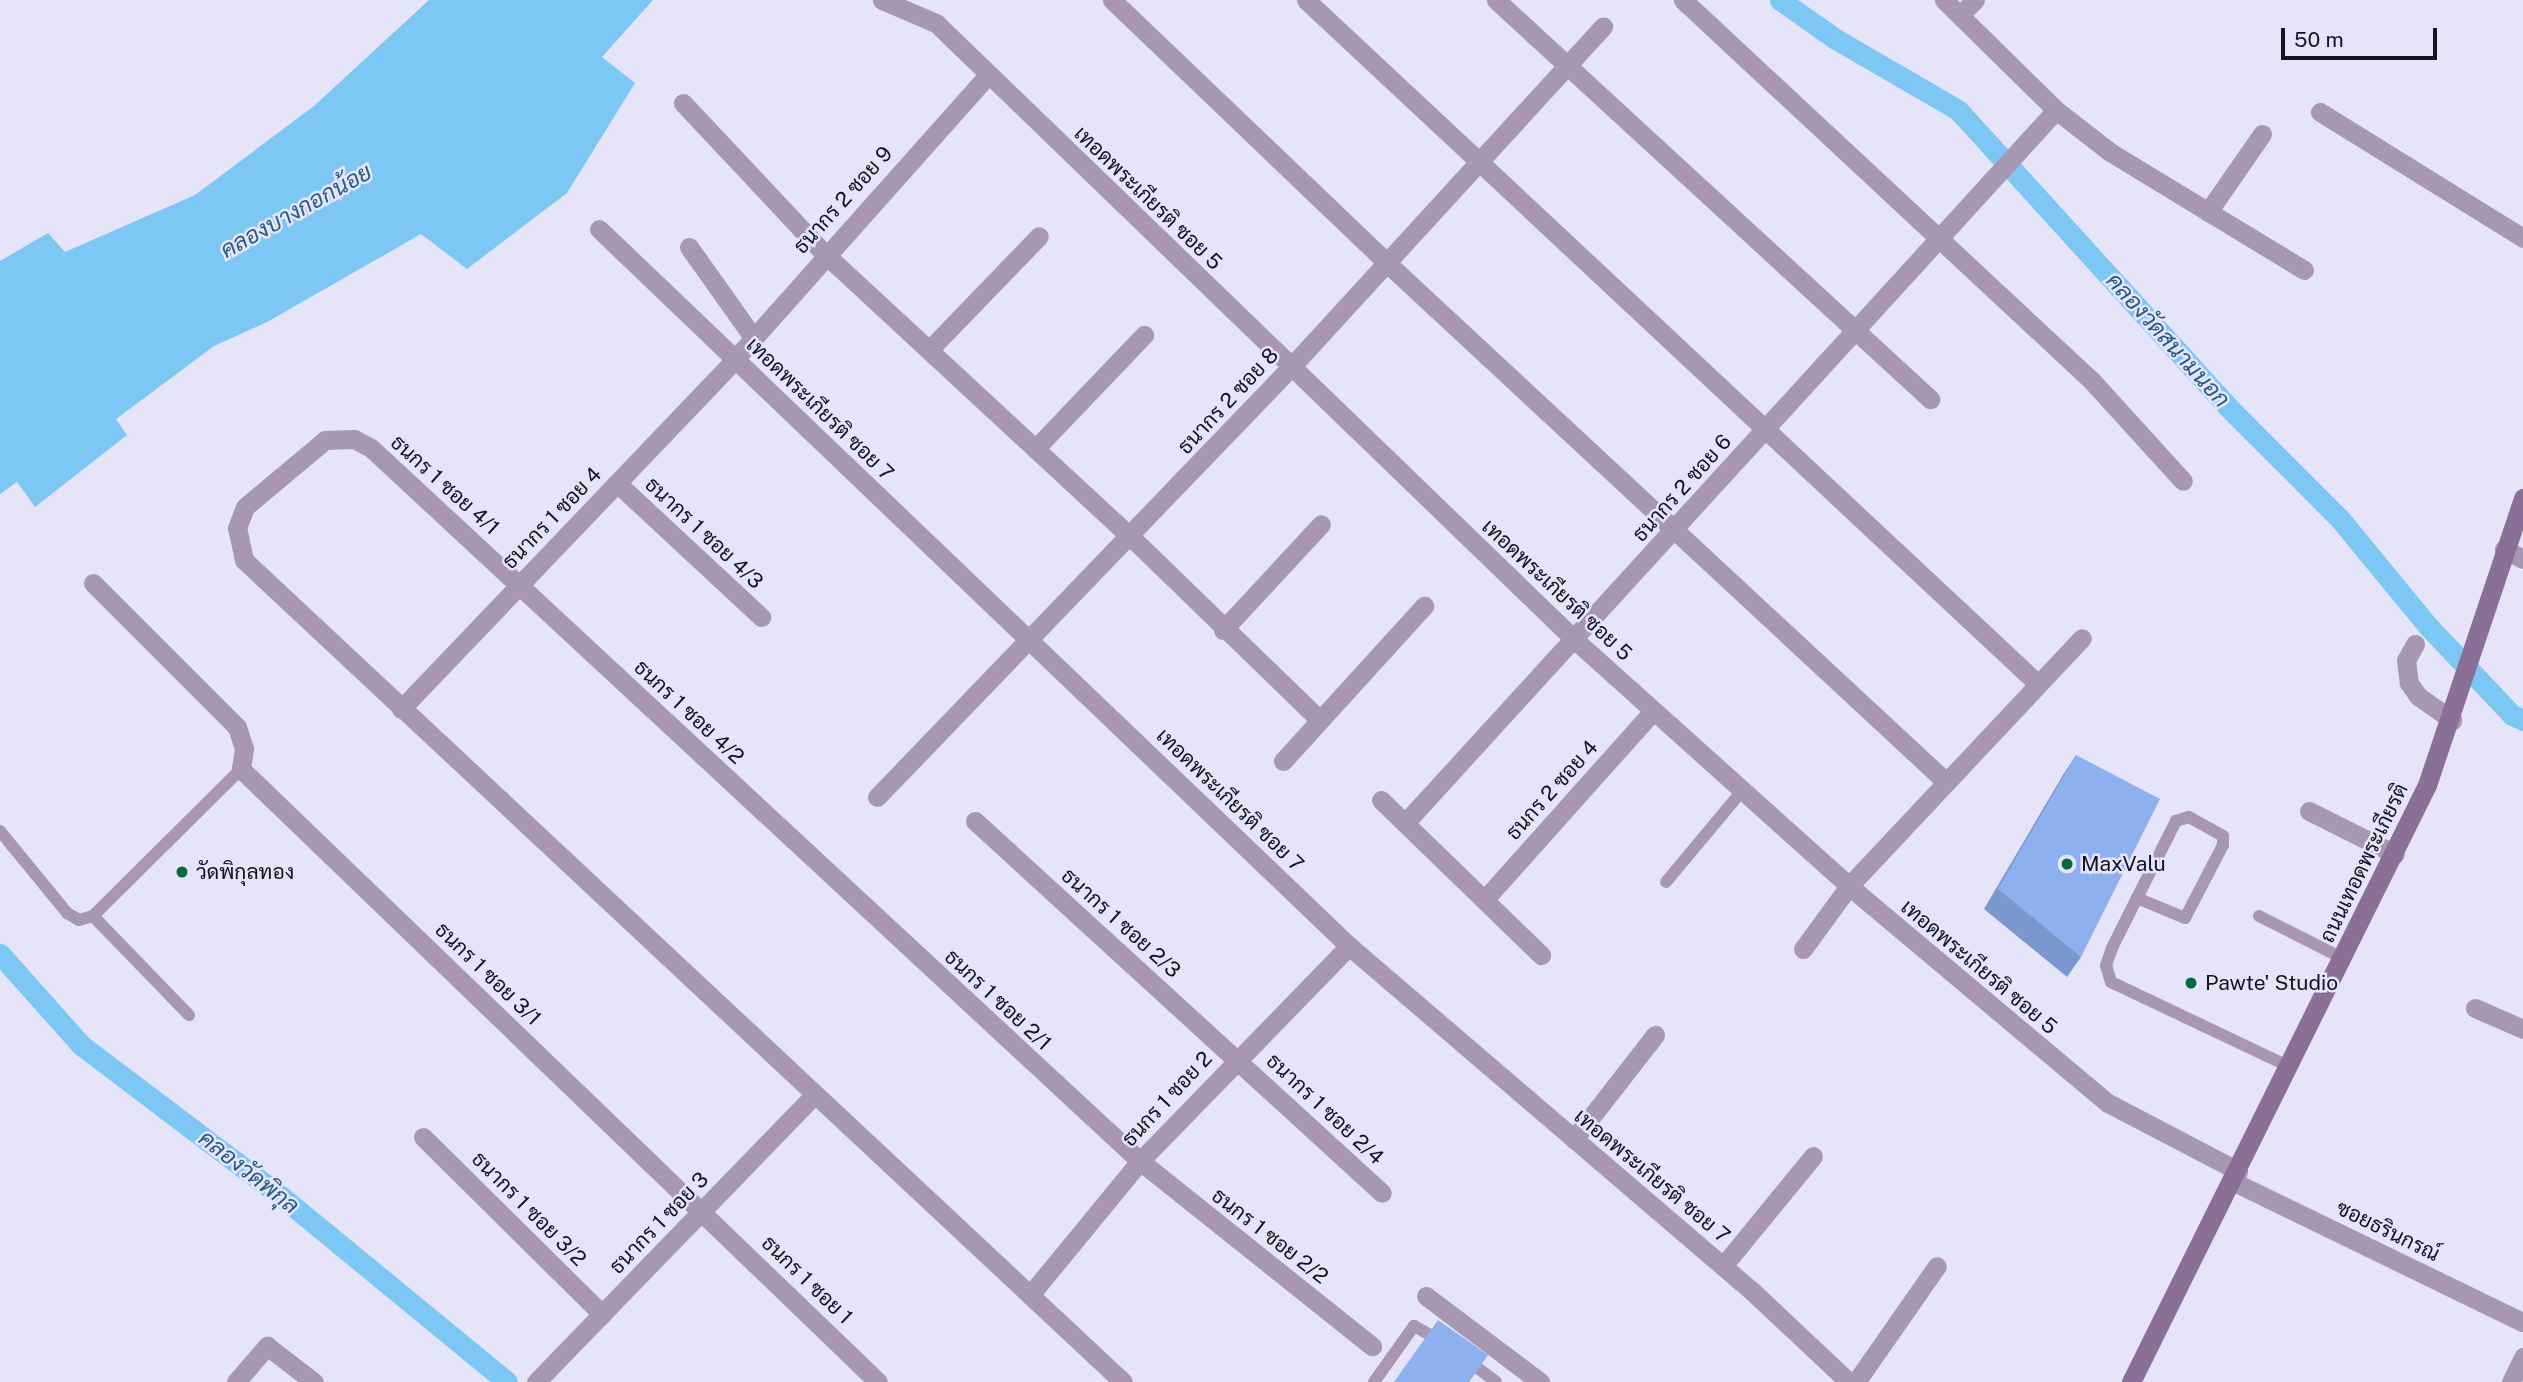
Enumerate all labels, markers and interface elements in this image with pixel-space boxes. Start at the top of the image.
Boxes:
scale bar [2285,14,2441,58]
text: 50 m [2294,27,2344,52]
street label: เทอดพระเกียรติ ซอย 5 [1069,121,1227,275]
street label: ธนากร 2 ซอย 9 [788,141,898,259]
water label: คลองบางกอกน้อย [215,158,377,264]
water label: คลองวัดสนามนอก [2100,267,2236,413]
street label: เทอดพระเกียรติ ซอย 7 [741,332,899,486]
street label: ธนากร 2 ซอย 8 [1172,343,1284,459]
street label: ธนากร 2 ซอย 6 [1627,429,1737,547]
street label: ธนกร 1 ซอย 4/1 [386,430,504,540]
street label: ธนากร 1 ซอย 4 [497,462,607,574]
street label: ธนากร 1 ซอย 4/3 [640,472,768,594]
street label: เทอดพระเกียรติ ซอย 5 [1477,514,1637,666]
street label: ธนกร 1 ซอย 4/2 [629,655,749,769]
street label: เทอดพระเกียรติ ซอย 7 [1151,723,1309,877]
street label: ธนกร 2 ซอย 4 [1501,735,1603,845]
street label: ถนนเทอดพระเกียรติ [2315,779,2413,947]
place label: MaxValu [2081,851,2166,877]
marker: MaxValu [2059,856,2075,872]
place label: วัดพิกุลทอง [196,859,294,885]
street label: ธนากร 1 ซอย 2/3 [1056,863,1186,983]
marker: วัดพิกุลทอง [174,864,190,880]
street label: เทอดพระเกียรติ ซอย 5 [1896,894,2062,1040]
street label: ธนกร 1 ซอย 3/1 [430,917,546,1031]
street label: ธนกร 1 ซอย 2/1 [939,944,1057,1056]
place label: Pawte' Studio [2205,970,2338,996]
marker: Pawte' Studio [2183,975,2199,991]
street label: ธนกร 1 ซอย 2 [1117,1046,1217,1152]
street label: ธนากร 1 ซอย 2/4 [1261,1048,1389,1170]
street label: เทอดพระเกียรติ ซอย 7 [1569,1104,1735,1248]
water label: คลองวัดพิกุล [193,1124,305,1220]
street label: ธนากร 1 ซอย 3/2 [467,1147,591,1271]
street label: ธนากร 1 ซอย 3 [604,1167,714,1279]
street label: ธนกร 1 ซอย 2/2 [1207,1183,1333,1289]
street label: ซอยธรินกรณ์ [2332,1195,2444,1267]
street label: ธนกร 1 ซอย 1 [756,1230,858,1330]

